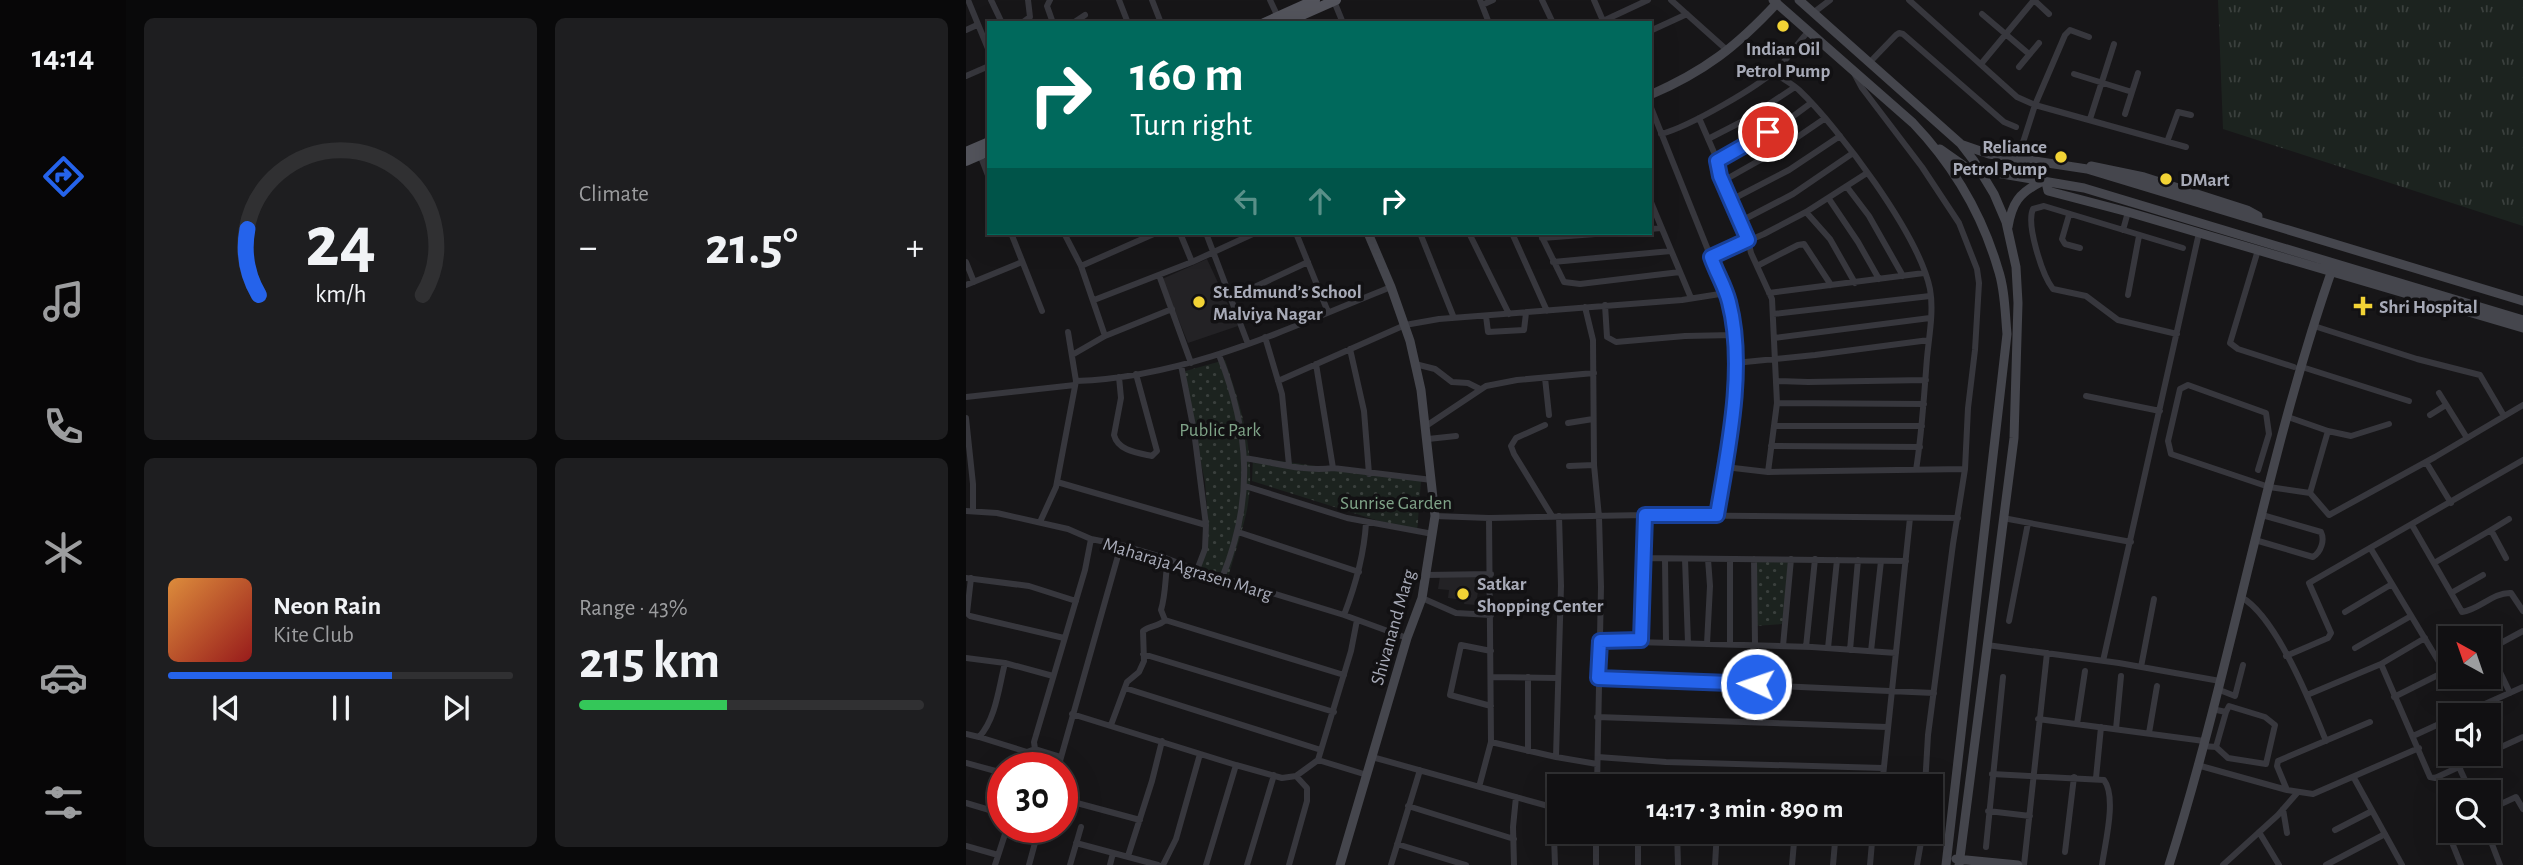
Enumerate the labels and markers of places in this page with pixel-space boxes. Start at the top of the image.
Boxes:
marker: Indian Oil Petrol Pump [1775,18,1791,34]
place label: Indian Oil Petrol Pump [1736,40,1830,81]
pin [1738,102,1798,162]
place label: Reliance Petrol Pump [1952,138,2047,179]
marker: Reliance Petrol Pump [2053,149,2069,165]
marker: DMart [2158,171,2174,187]
place label: DMart [2180,171,2230,190]
place label: St.Edmund’s School Malviya Nagar [1213,283,1362,324]
marker: St.Edmund’s School Malviya Nagar [1191,294,1207,310]
marker: Shri Hospital [2353,296,2373,316]
place label: Shri Hospital [2379,298,2478,317]
place label: Satkar Shopping Center [1477,575,1604,616]
marker: Satkar Shopping Center [1455,586,1471,602]

